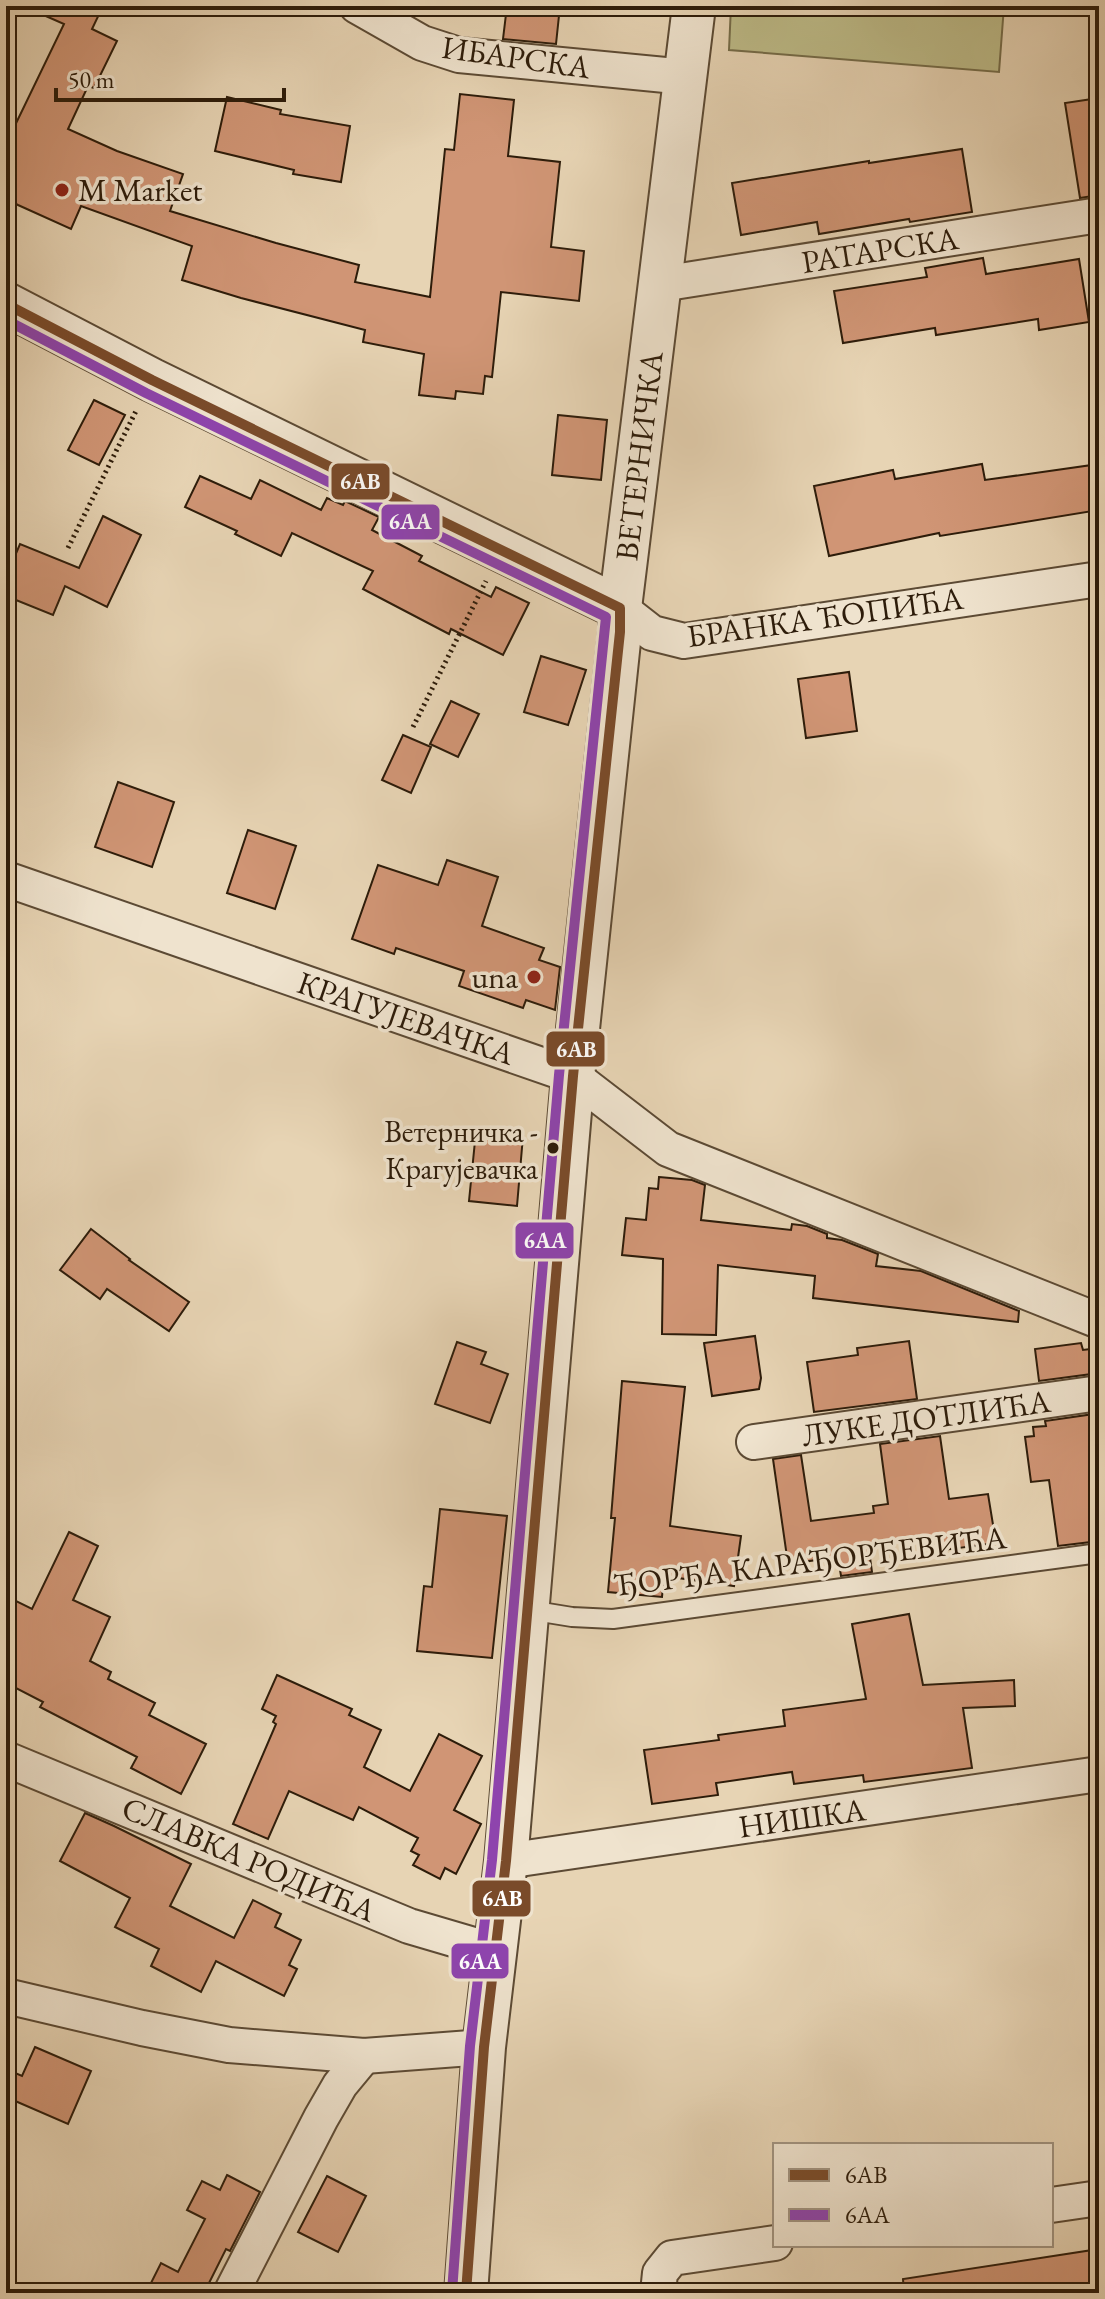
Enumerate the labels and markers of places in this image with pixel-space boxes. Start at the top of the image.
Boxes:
place label: M Market [78,169,202,211]
marker: M Market [53,181,71,199]
place label: una [471,956,518,998]
marker: una [525,968,543,986]
place label: Ветерничка - Крагујевачка [384,1112,538,1188]
marker: Ветерничка - Крагујевачка [545,1140,561,1156]

